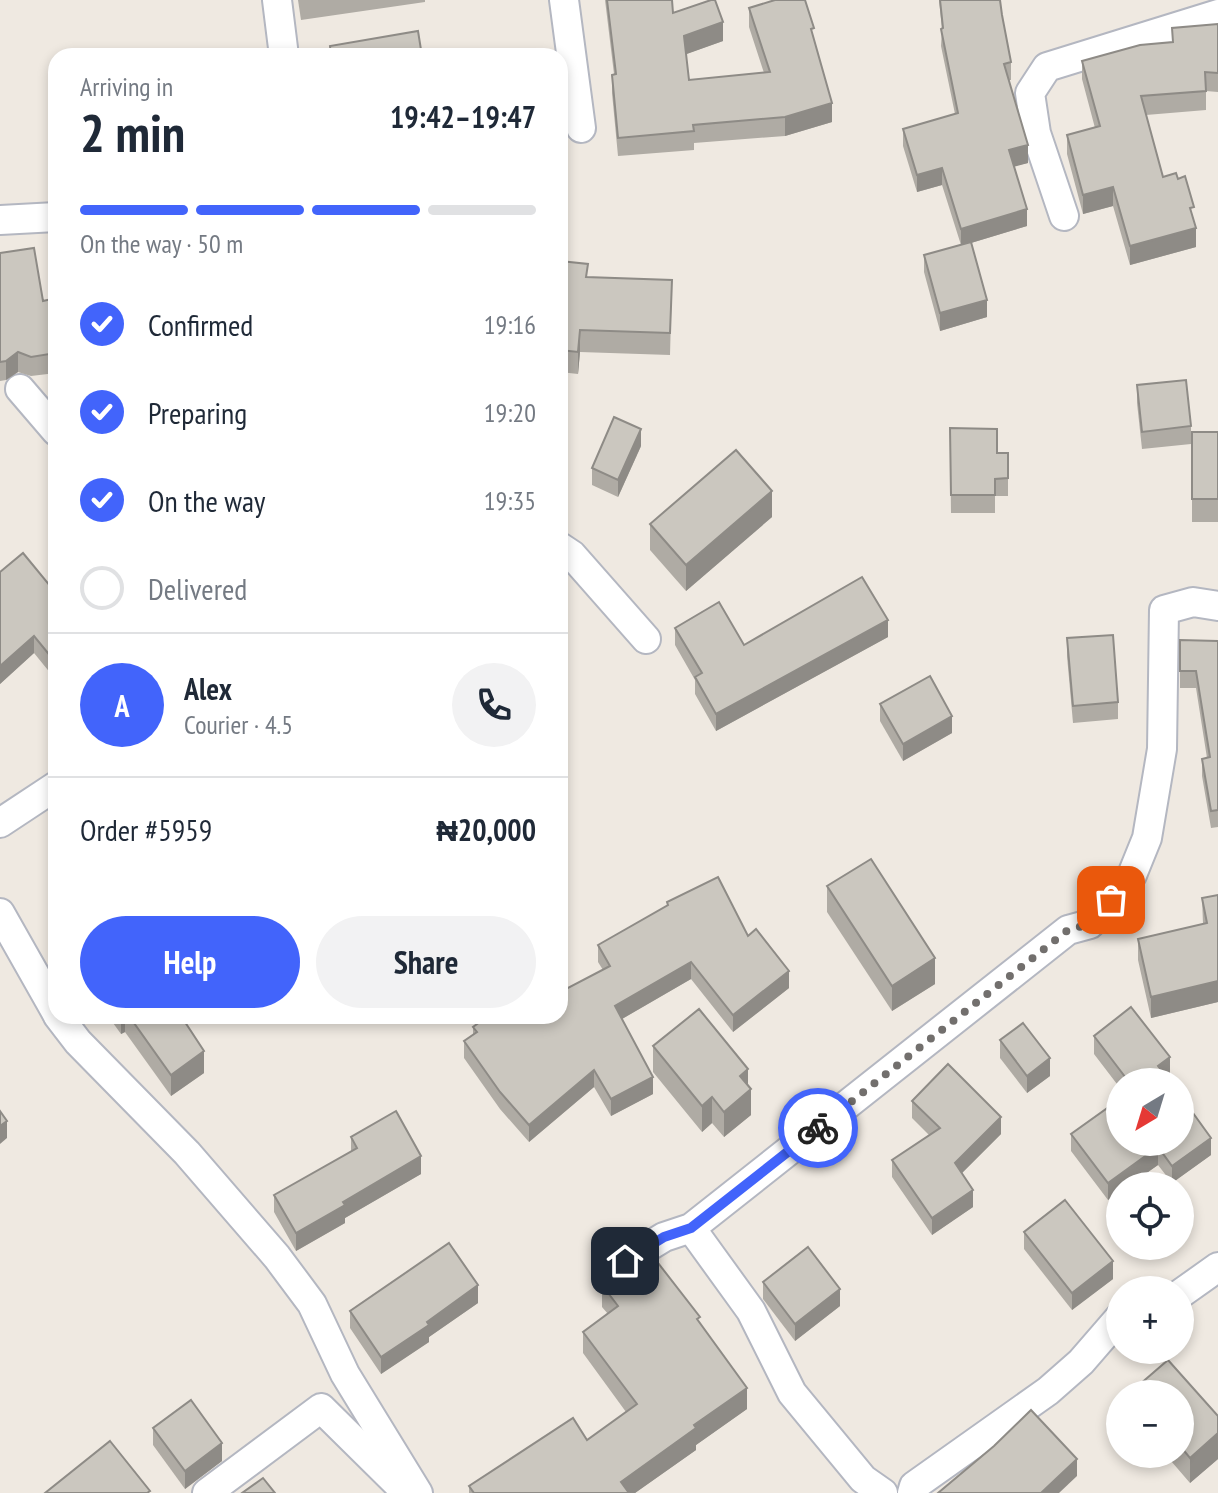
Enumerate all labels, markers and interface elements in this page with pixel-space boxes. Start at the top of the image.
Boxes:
text: Arriving in [80,70,173,103]
text: 19:42–19:47 [390,97,536,136]
text: 2 min [80,99,185,166]
text: On the way · 50 m [80,227,243,260]
icon: check [80,302,124,346]
text: Confirmed [148,305,253,344]
text: 19:16 [484,308,536,341]
icon: check [80,390,124,434]
text: Preparing [148,393,247,432]
text: 19:20 [484,396,536,429]
icon: check [80,478,124,522]
text: On the way [148,481,265,520]
text: 19:35 [484,484,536,517]
text: Delivered [148,569,247,608]
button: phone [452,663,536,747]
text: Alex [184,669,232,708]
text: A [114,686,130,725]
text: Courier · 4.5 [184,708,293,741]
text: Order #5959 [80,810,212,849]
text: ₦20,000 [436,810,536,849]
pin [1077,866,1145,934]
icon: bag [1089,878,1133,922]
button: Help [80,916,300,1008]
button: Share [316,916,536,1008]
north arrow [1106,1068,1194,1156]
map controls [1106,1068,1194,1468]
courier [778,1088,858,1168]
icon: bike [796,1106,840,1150]
button: locate [1106,1172,1194,1260]
pin [591,1227,659,1295]
icon: home [603,1239,647,1283]
button: + [1106,1276,1194,1364]
button: − [1106,1380,1194,1468]

